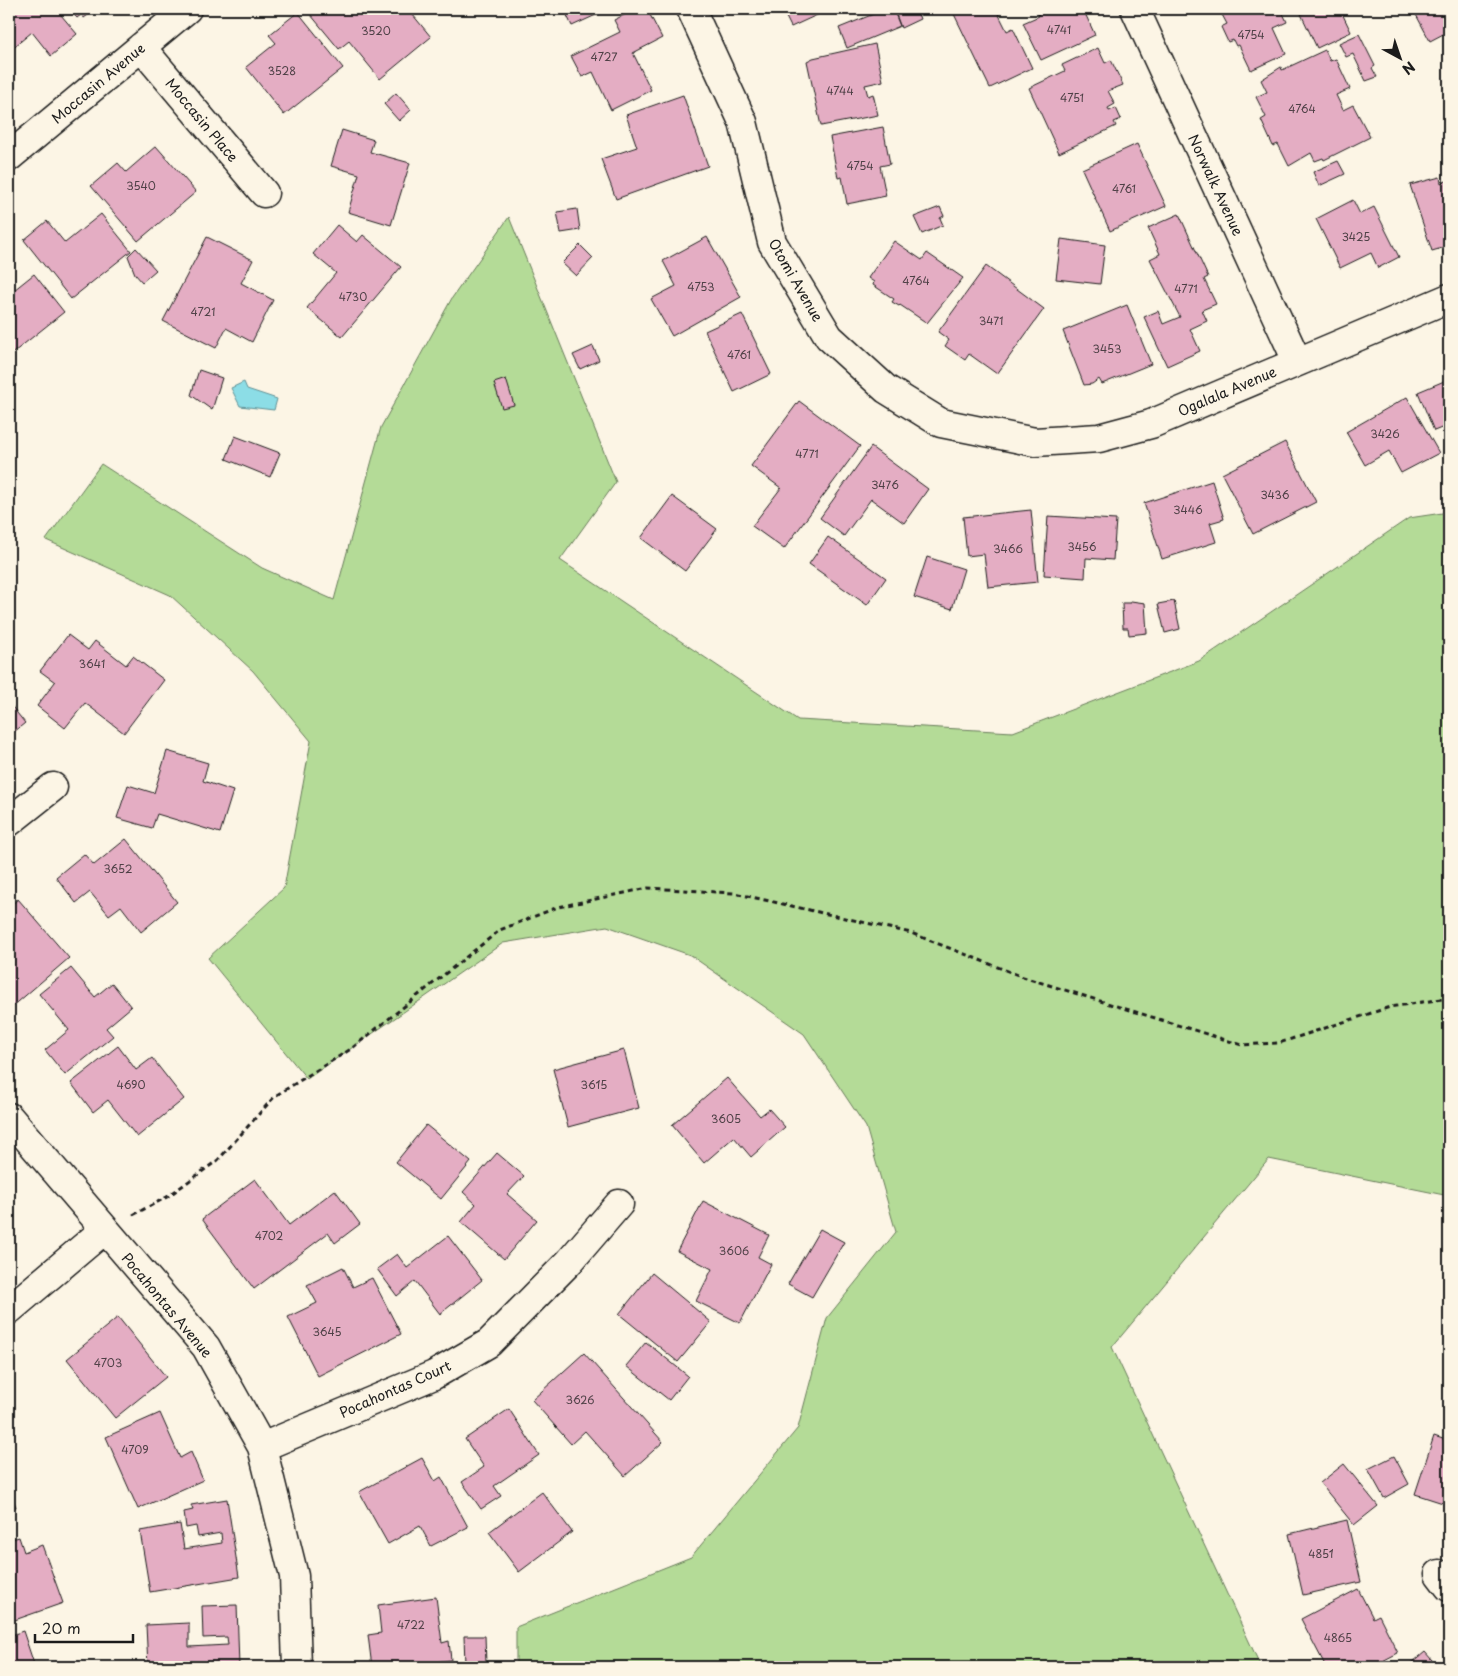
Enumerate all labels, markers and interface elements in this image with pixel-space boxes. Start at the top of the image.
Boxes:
house number: 4741 [1047,21,1071,38]
house number: 3520 [361,22,391,39]
house number: 4754 [1237,26,1265,43]
north arrow [1376,32,1426,82]
street label: Moccasin Avenue [47,38,149,128]
house number: 4727 [591,48,617,65]
text: N [1398,57,1420,80]
house number: 3528 [268,62,296,79]
street label: Moccasin Place [161,74,243,166]
house number: 4744 [826,82,854,99]
house number: 4751 [1060,89,1084,106]
house number: 4764 [1288,100,1316,117]
street label: Norwalk Avenue [1183,131,1249,239]
house number: 4754 [846,157,874,174]
house number: 3540 [126,177,156,194]
house number: 4761 [1112,180,1136,197]
house number: 3425 [1342,228,1370,245]
street label: Otomi Avenue [764,235,828,326]
house number: 4764 [902,272,930,289]
house number: 4753 [687,278,715,295]
house number: 4771 [1174,280,1198,297]
house number: 4730 [339,288,367,305]
house number: 4721 [190,303,216,320]
house number: 3471 [979,312,1003,329]
house number: 3453 [1093,340,1121,357]
house number: 4761 [727,346,751,363]
street label: Ogalala Avenue [1174,361,1280,421]
house number: 3426 [1370,425,1400,442]
house number: 4771 [795,445,819,462]
house number: 3476 [871,476,899,493]
house number: 3436 [1260,486,1290,503]
house number: 3446 [1173,501,1203,518]
house number: 3456 [1068,538,1097,555]
house number: 3466 [993,540,1023,557]
house number: 3641 [79,655,105,672]
house number: 3652 [103,860,133,877]
house number: 4690 [116,1076,146,1093]
house number: 3615 [581,1076,607,1093]
house number: 3605 [711,1110,741,1127]
house number: 4702 [255,1227,283,1244]
house number: 3606 [719,1242,749,1259]
street label: Pocahontas Avenue [117,1248,218,1362]
house number: 3645 [312,1323,342,1340]
house number: 4703 [94,1354,122,1371]
street label: Pocahontas Court [336,1355,455,1423]
house number: 3626 [566,1391,594,1408]
house number: 4709 [121,1441,149,1458]
house number: 4851 [1308,1545,1334,1562]
scale bar [35,1611,132,1643]
text: 20 m [42,1616,81,1639]
house number: 4722 [397,1616,425,1633]
house number: 4865 [1324,1629,1352,1646]

